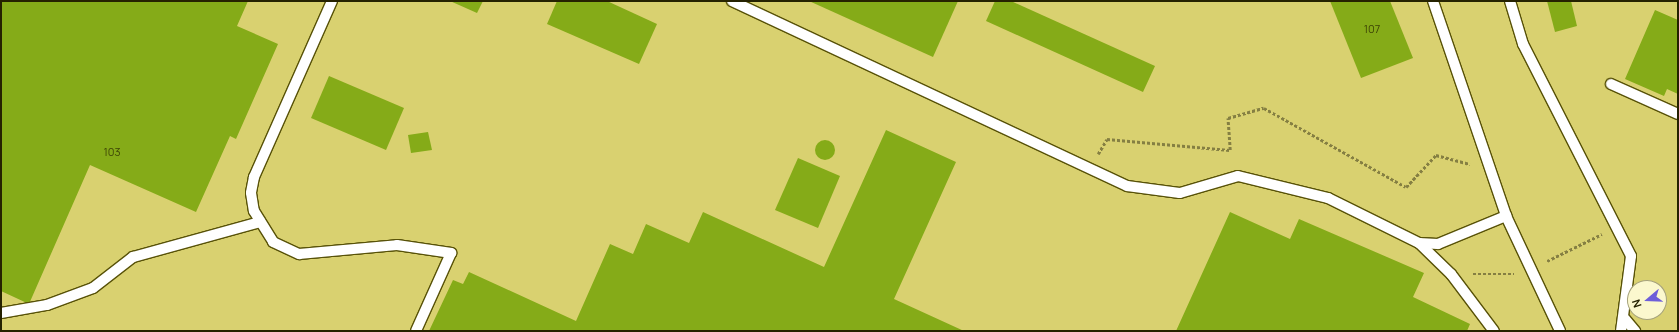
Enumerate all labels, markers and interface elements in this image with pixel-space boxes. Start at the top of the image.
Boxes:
house number: 107 [1364,22,1380,36]
house number: 103 [103,145,121,159]
north arrow [1627,280,1667,320]
text: N [1628,298,1645,310]

